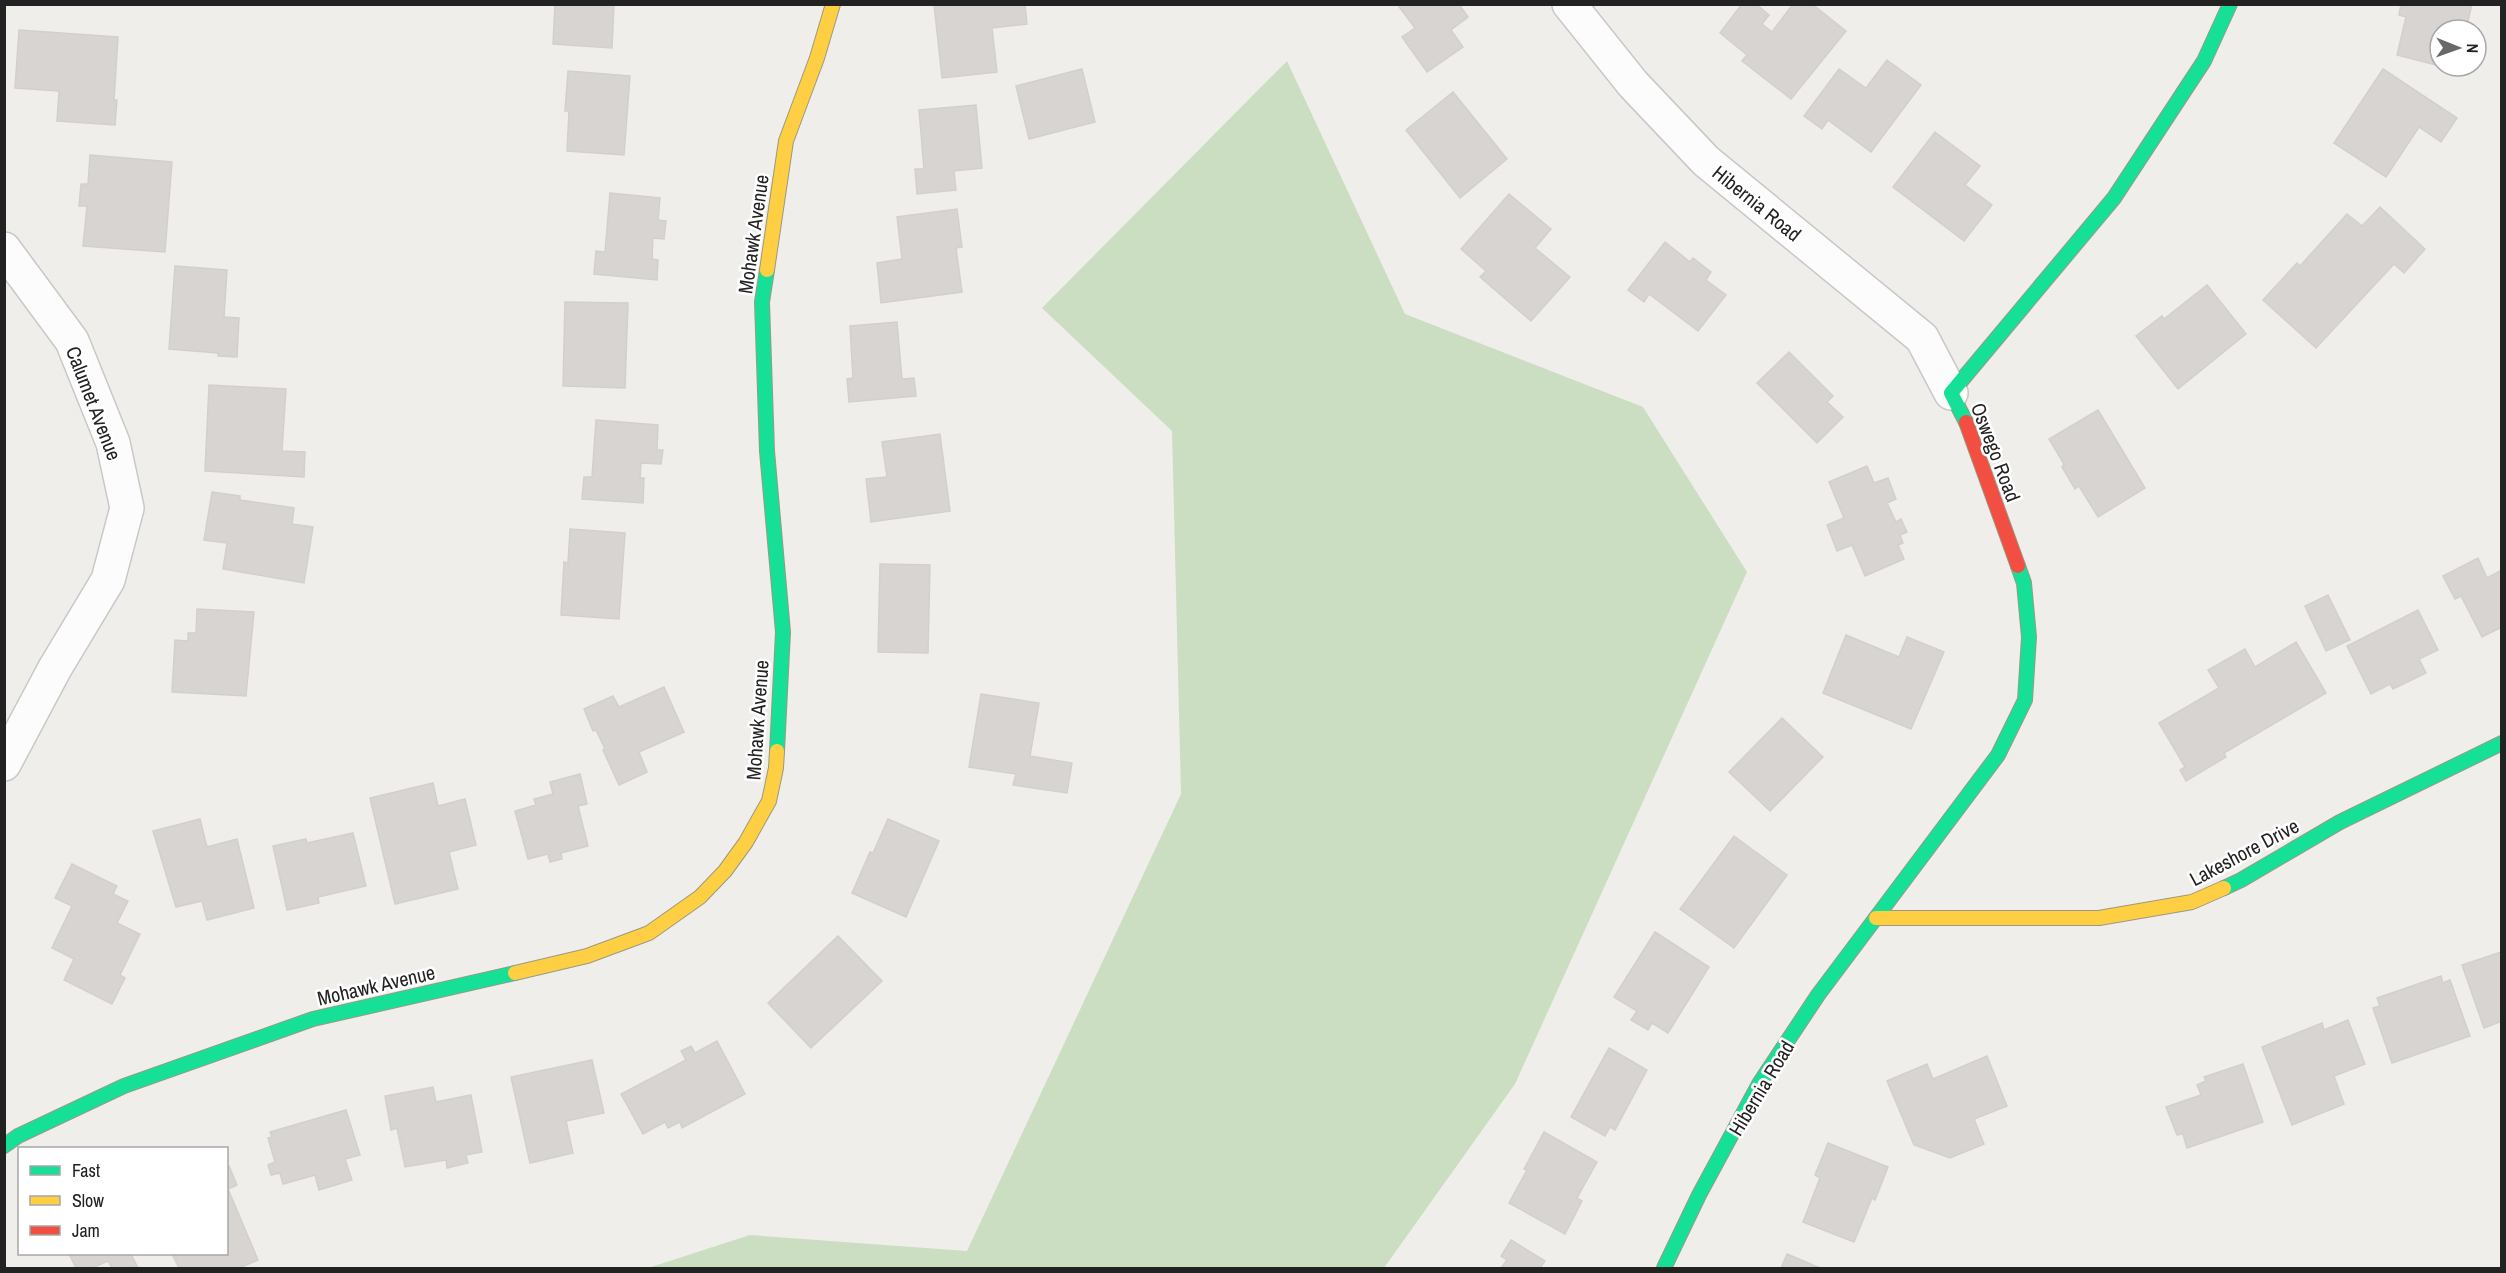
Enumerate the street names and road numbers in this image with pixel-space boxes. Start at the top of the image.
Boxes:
street label: Hibernia Road [1707,159,1807,247]
street label: Mohawk Avenue [731,173,775,295]
street label: Calumet Avenue [60,342,128,464]
street label: Oswego Road [1965,399,2027,505]
street label: Mohawk Avenue [739,659,775,781]
street label: Lakeshore Drive [2185,812,2303,892]
street label: Mohawk Avenue [314,958,438,1012]
street label: Hibernia Road [1722,1035,1800,1141]

